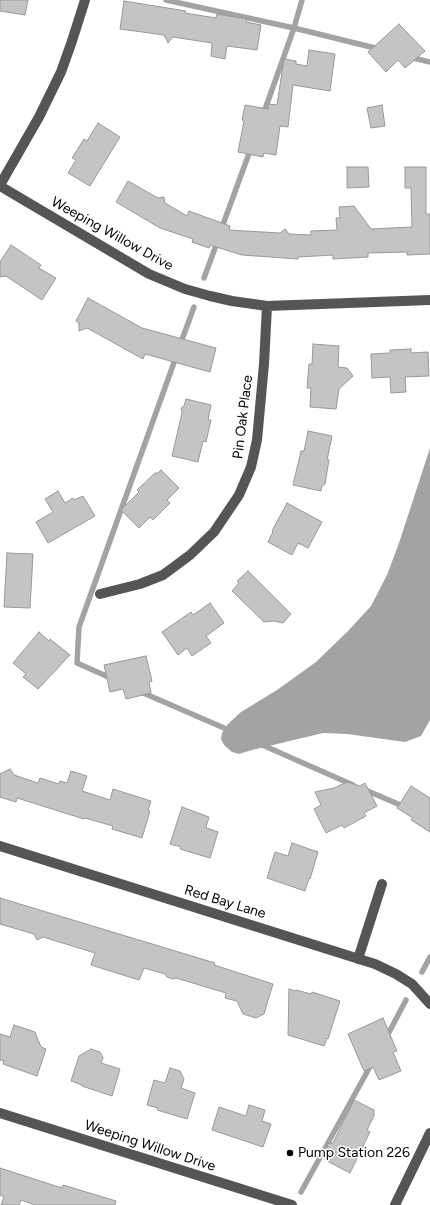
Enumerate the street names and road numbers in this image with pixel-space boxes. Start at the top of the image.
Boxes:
street label: Weeping Willow Drive [48,194,176,274]
street label: Pin Oak Place [230,374,256,460]
street label: Red Bay Lane [182,882,268,922]
street label: Weeping Willow Drive [82,1117,218,1175]

